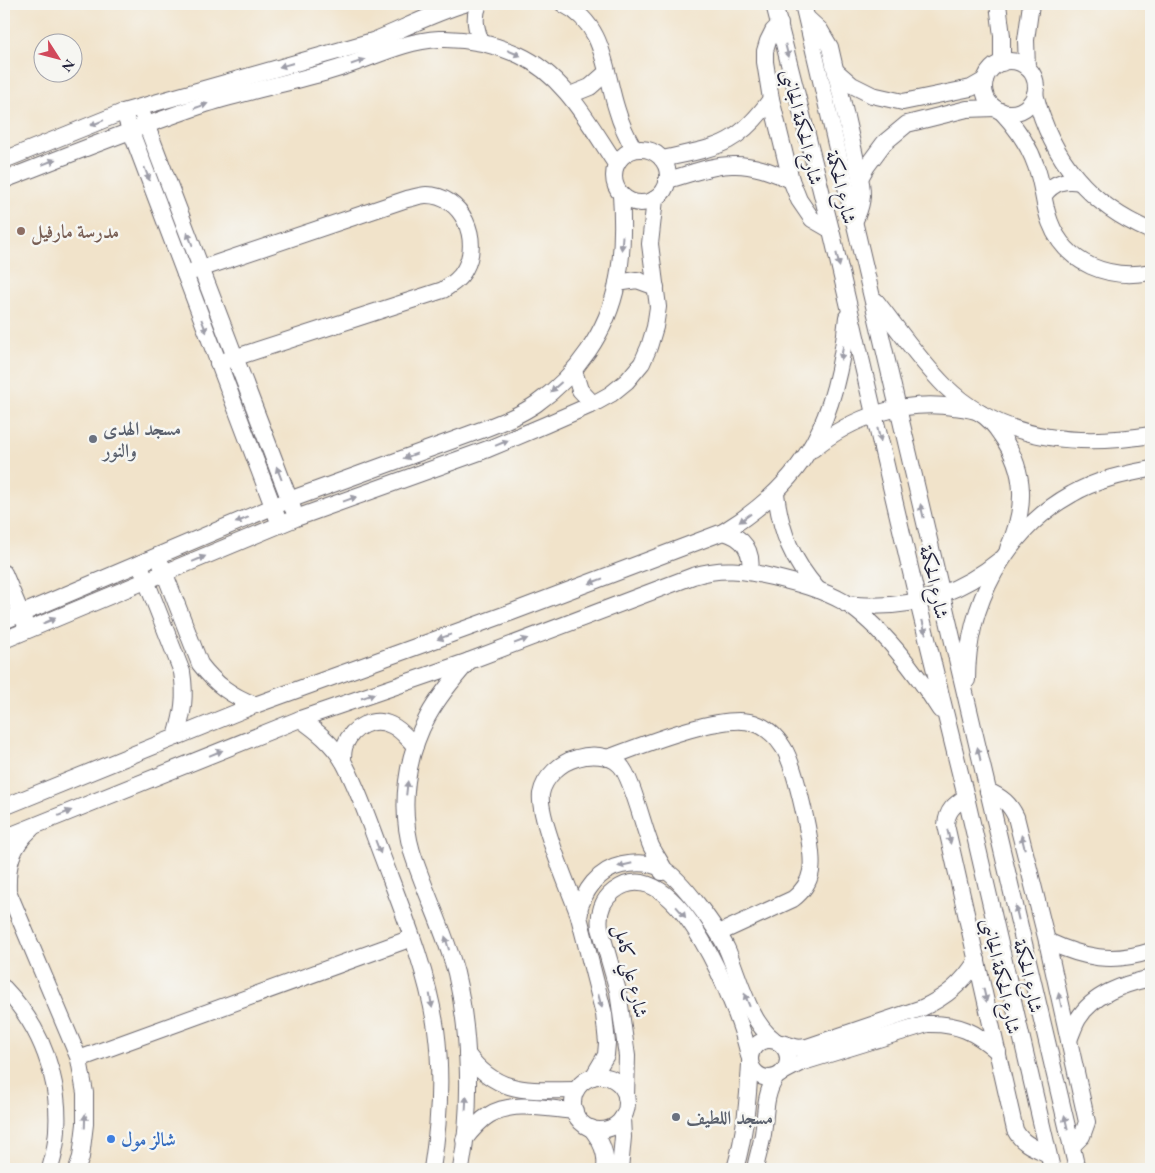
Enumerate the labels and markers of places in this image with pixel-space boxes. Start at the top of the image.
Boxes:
place label: مدرسة مارفيل [31,219,119,245]
marker: مدرسة مارفيل [15,225,27,237]
place label: مسجد الهدى والنور [101,416,181,463]
marker: مسجد الهدى والنور [87,433,99,445]
place label: مسجد اللطيف [686,1105,773,1130]
marker: مسجد اللطيف [670,1111,682,1123]
place label: شالز مول [121,1127,176,1152]
marker: شالز مول [105,1133,117,1145]

